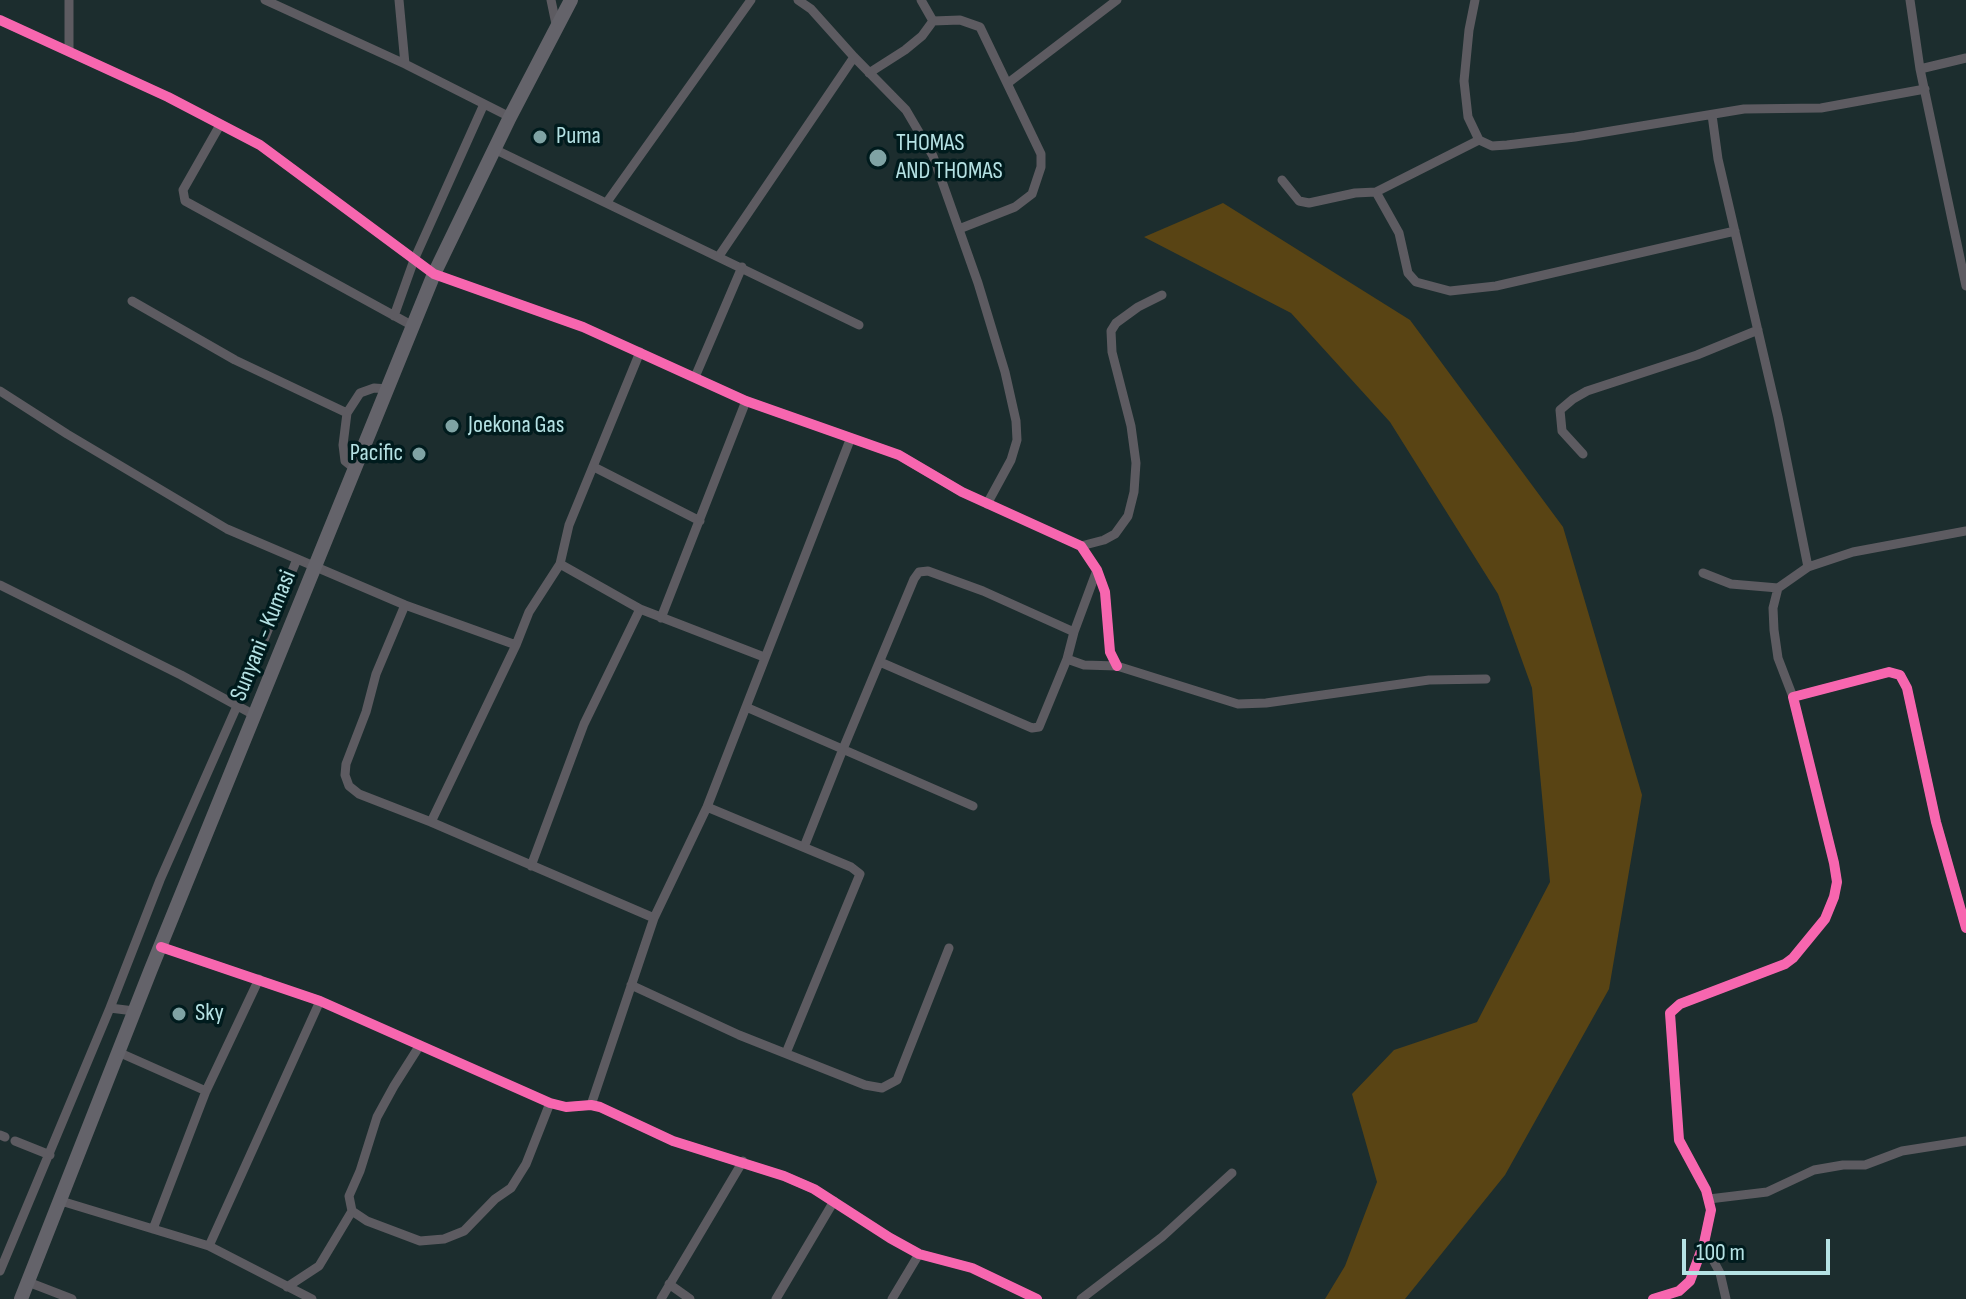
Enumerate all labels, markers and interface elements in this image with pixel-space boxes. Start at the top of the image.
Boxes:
place label: Puma [556,123,601,151]
marker: Puma [531,128,549,146]
place label: THOMAS AND THOMAS [896,130,1003,186]
marker: THOMAS AND THOMAS [867,147,889,169]
place label: Joekona Gas [468,412,564,440]
marker: Joekona Gas [443,417,461,435]
place label: Pacific [350,440,403,468]
marker: Pacific [410,445,428,463]
street label: Sunyani - Kumasi [225,567,303,705]
place label: Sky [195,1000,224,1028]
marker: Sky [170,1005,188,1023]
scale bar [1686,1223,1834,1273]
text: 100 m [1696,1238,1745,1267]

